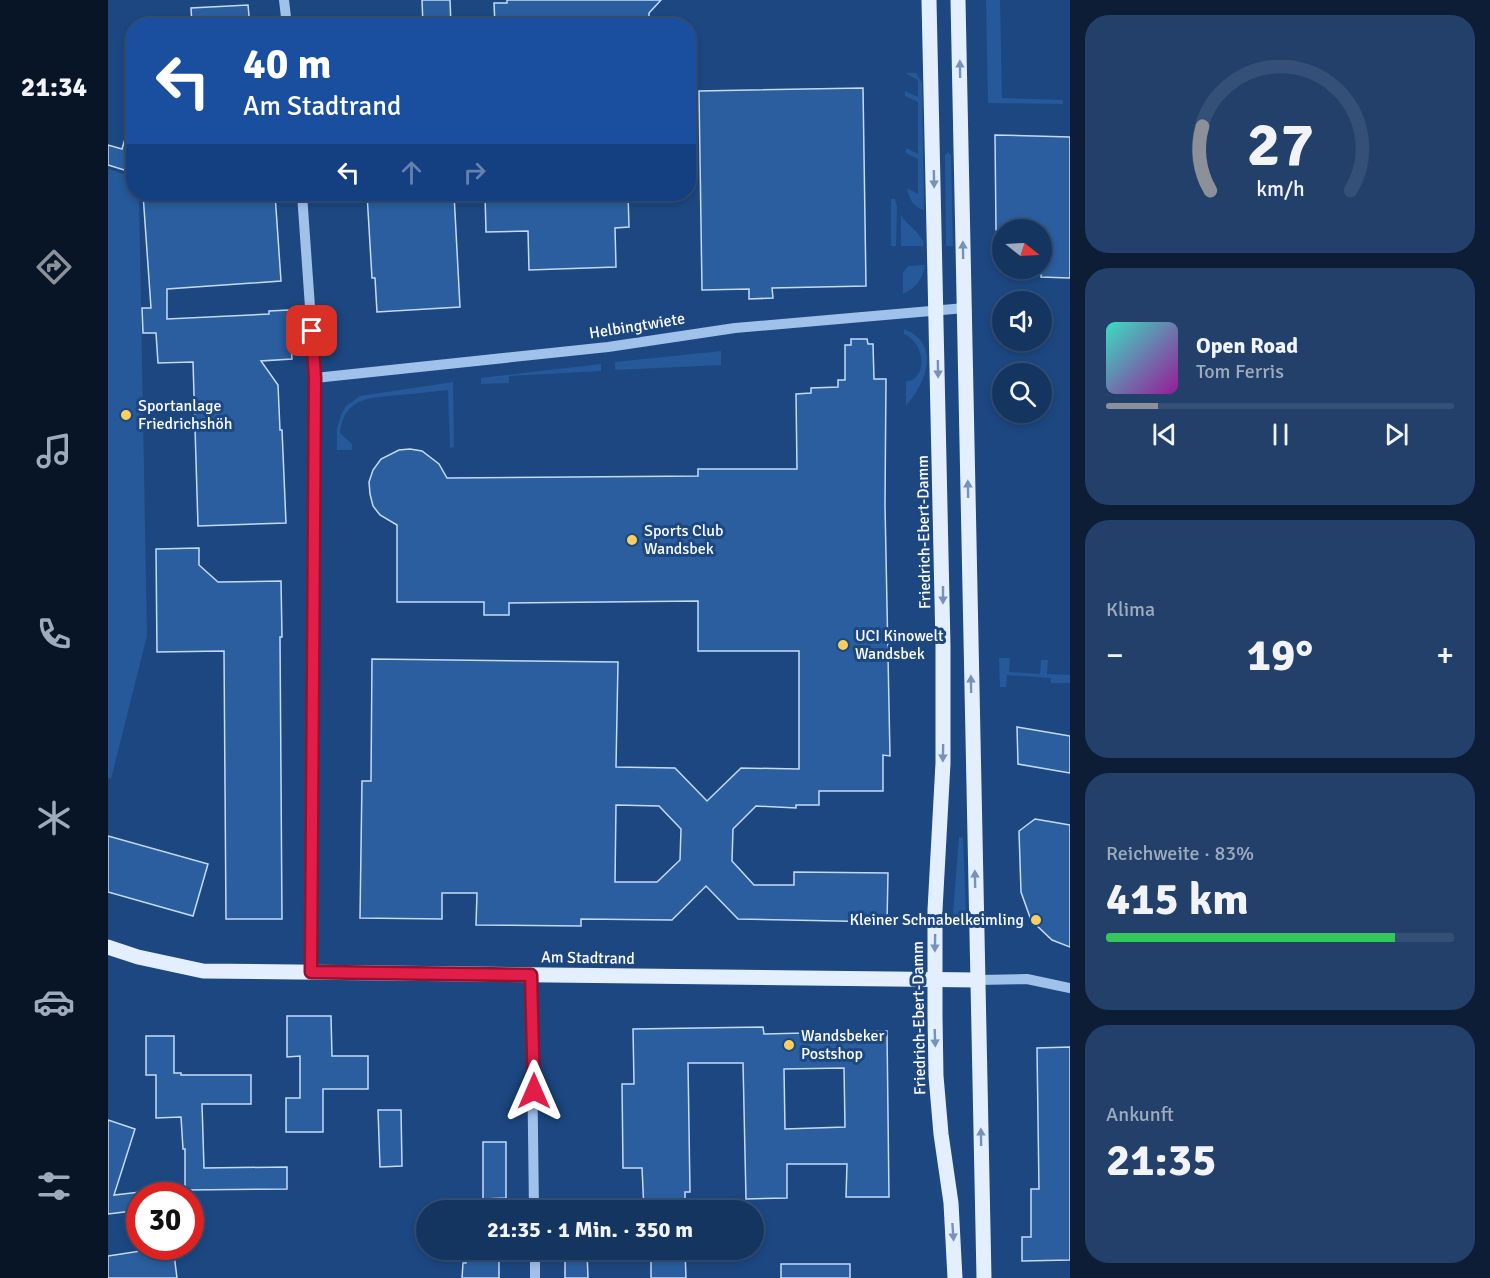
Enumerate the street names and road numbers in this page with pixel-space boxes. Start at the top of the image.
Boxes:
street label: Helbingtwiete [588,309,686,343]
street label: Friedrich-Ebert-Damm [913,455,935,609]
street label: Friedrich-Ebert-Damm [908,941,930,1095]
street label: Am Stadtrand [541,947,635,969]

